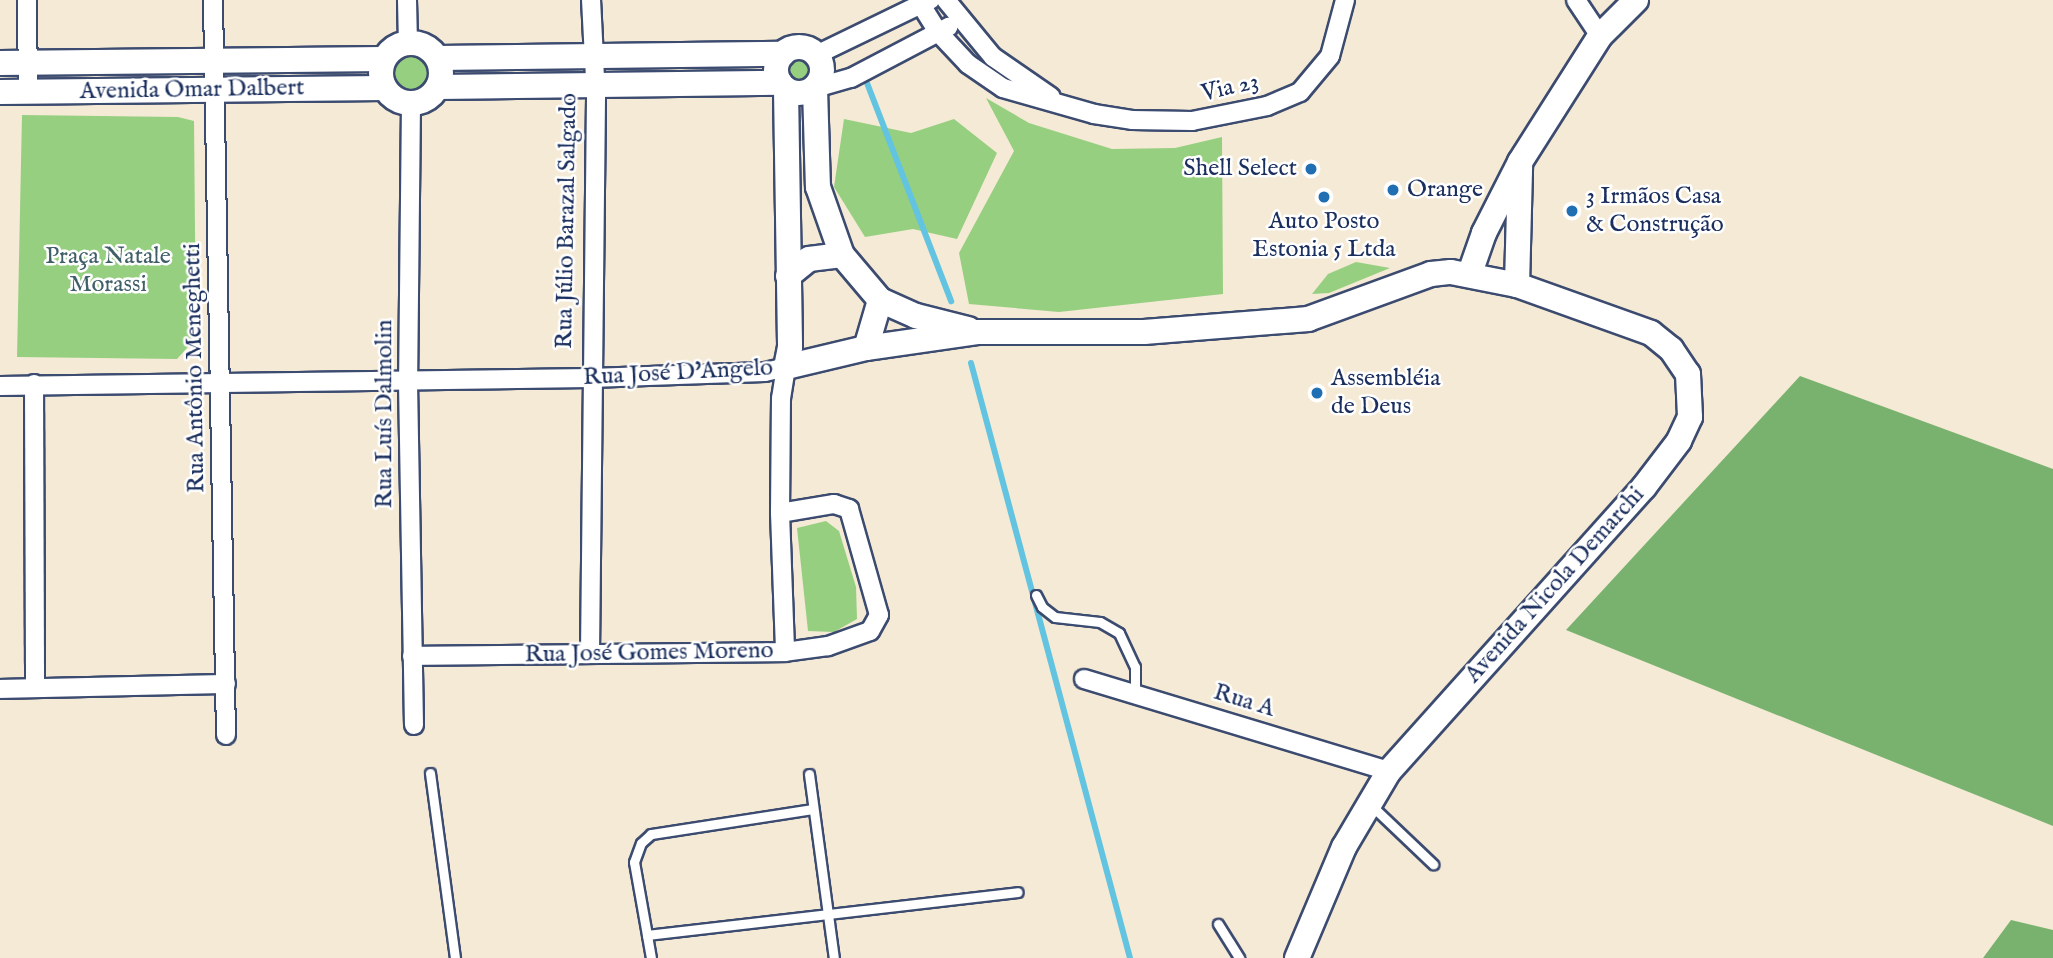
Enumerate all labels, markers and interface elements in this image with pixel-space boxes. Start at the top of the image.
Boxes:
street label: Via 23 [1199,67,1261,109]
street label: Avenida Omar Dalbert [79,74,305,106]
street label: Rua Júlio Barazal Salgado [550,93,584,349]
place label: Shell Select [1183,155,1297,183]
marker: Shell Select [1303,161,1319,177]
place label: Orange [1407,176,1483,204]
marker: Orange [1385,182,1401,198]
place label: 3 Irmãos Casa & Construção [1586,183,1724,239]
marker: Auto Posto Estonia 5 Ltda [1316,189,1332,205]
marker: 3 Irmãos Casa & Construção [1564,203,1580,219]
place label: Auto Posto Estonia 5 Ltda [1252,208,1396,264]
park label: Praça Natale Morassi [45,243,171,299]
street label: Rua Antônio Meneghetti [178,243,212,493]
street label: Rua Luís Dalmolin [371,319,399,509]
street label: Rua José D'Angelo [582,354,774,392]
place label: Assembléia de Deus [1331,365,1441,421]
marker: Assembléia de Deus [1309,385,1325,401]
street label: Avenida Nicola Demarchi [1459,481,1651,689]
street label: Rua José Gomes Moreno [524,636,774,670]
street label: Rua A [1210,678,1278,724]

